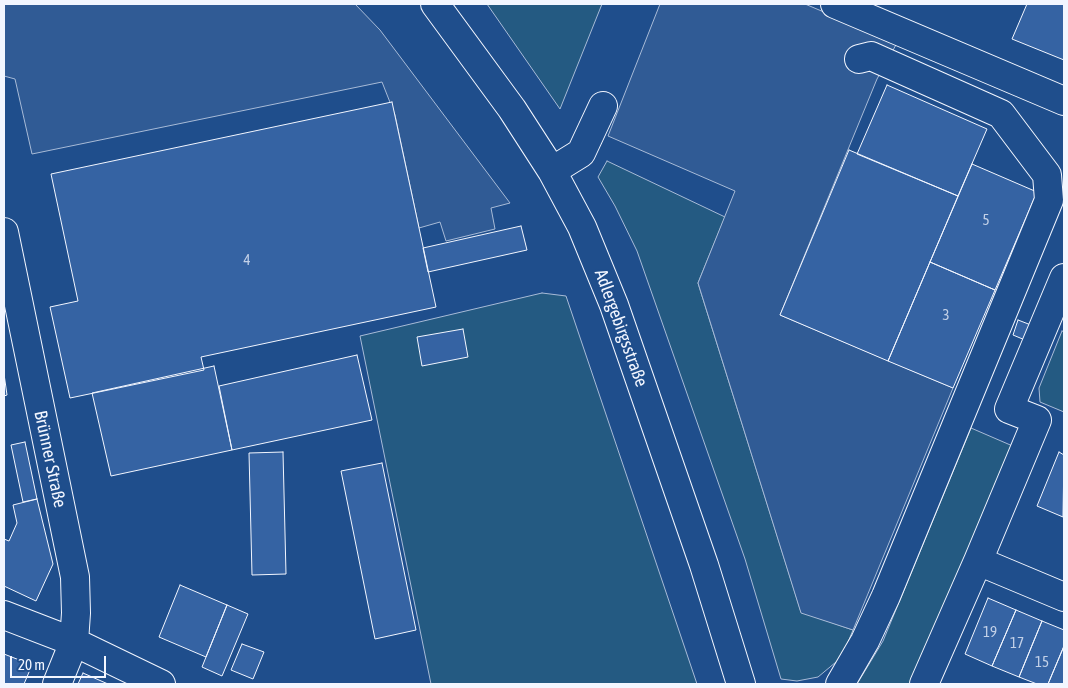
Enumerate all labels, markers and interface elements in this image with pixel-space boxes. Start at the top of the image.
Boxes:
house number: 5 [982,211,990,229]
house number: 4 [243,251,251,269]
street label: Adlergebirgsstraße [590,266,652,390]
house number: 3 [942,306,950,324]
street label: Brünner Straße [29,409,71,509]
house number: 19 [983,623,997,641]
house number: 17 [1010,634,1024,652]
scale bar [12,646,109,678]
house number: 15 [1035,653,1049,671]
text: 20 m [18,656,45,673]

